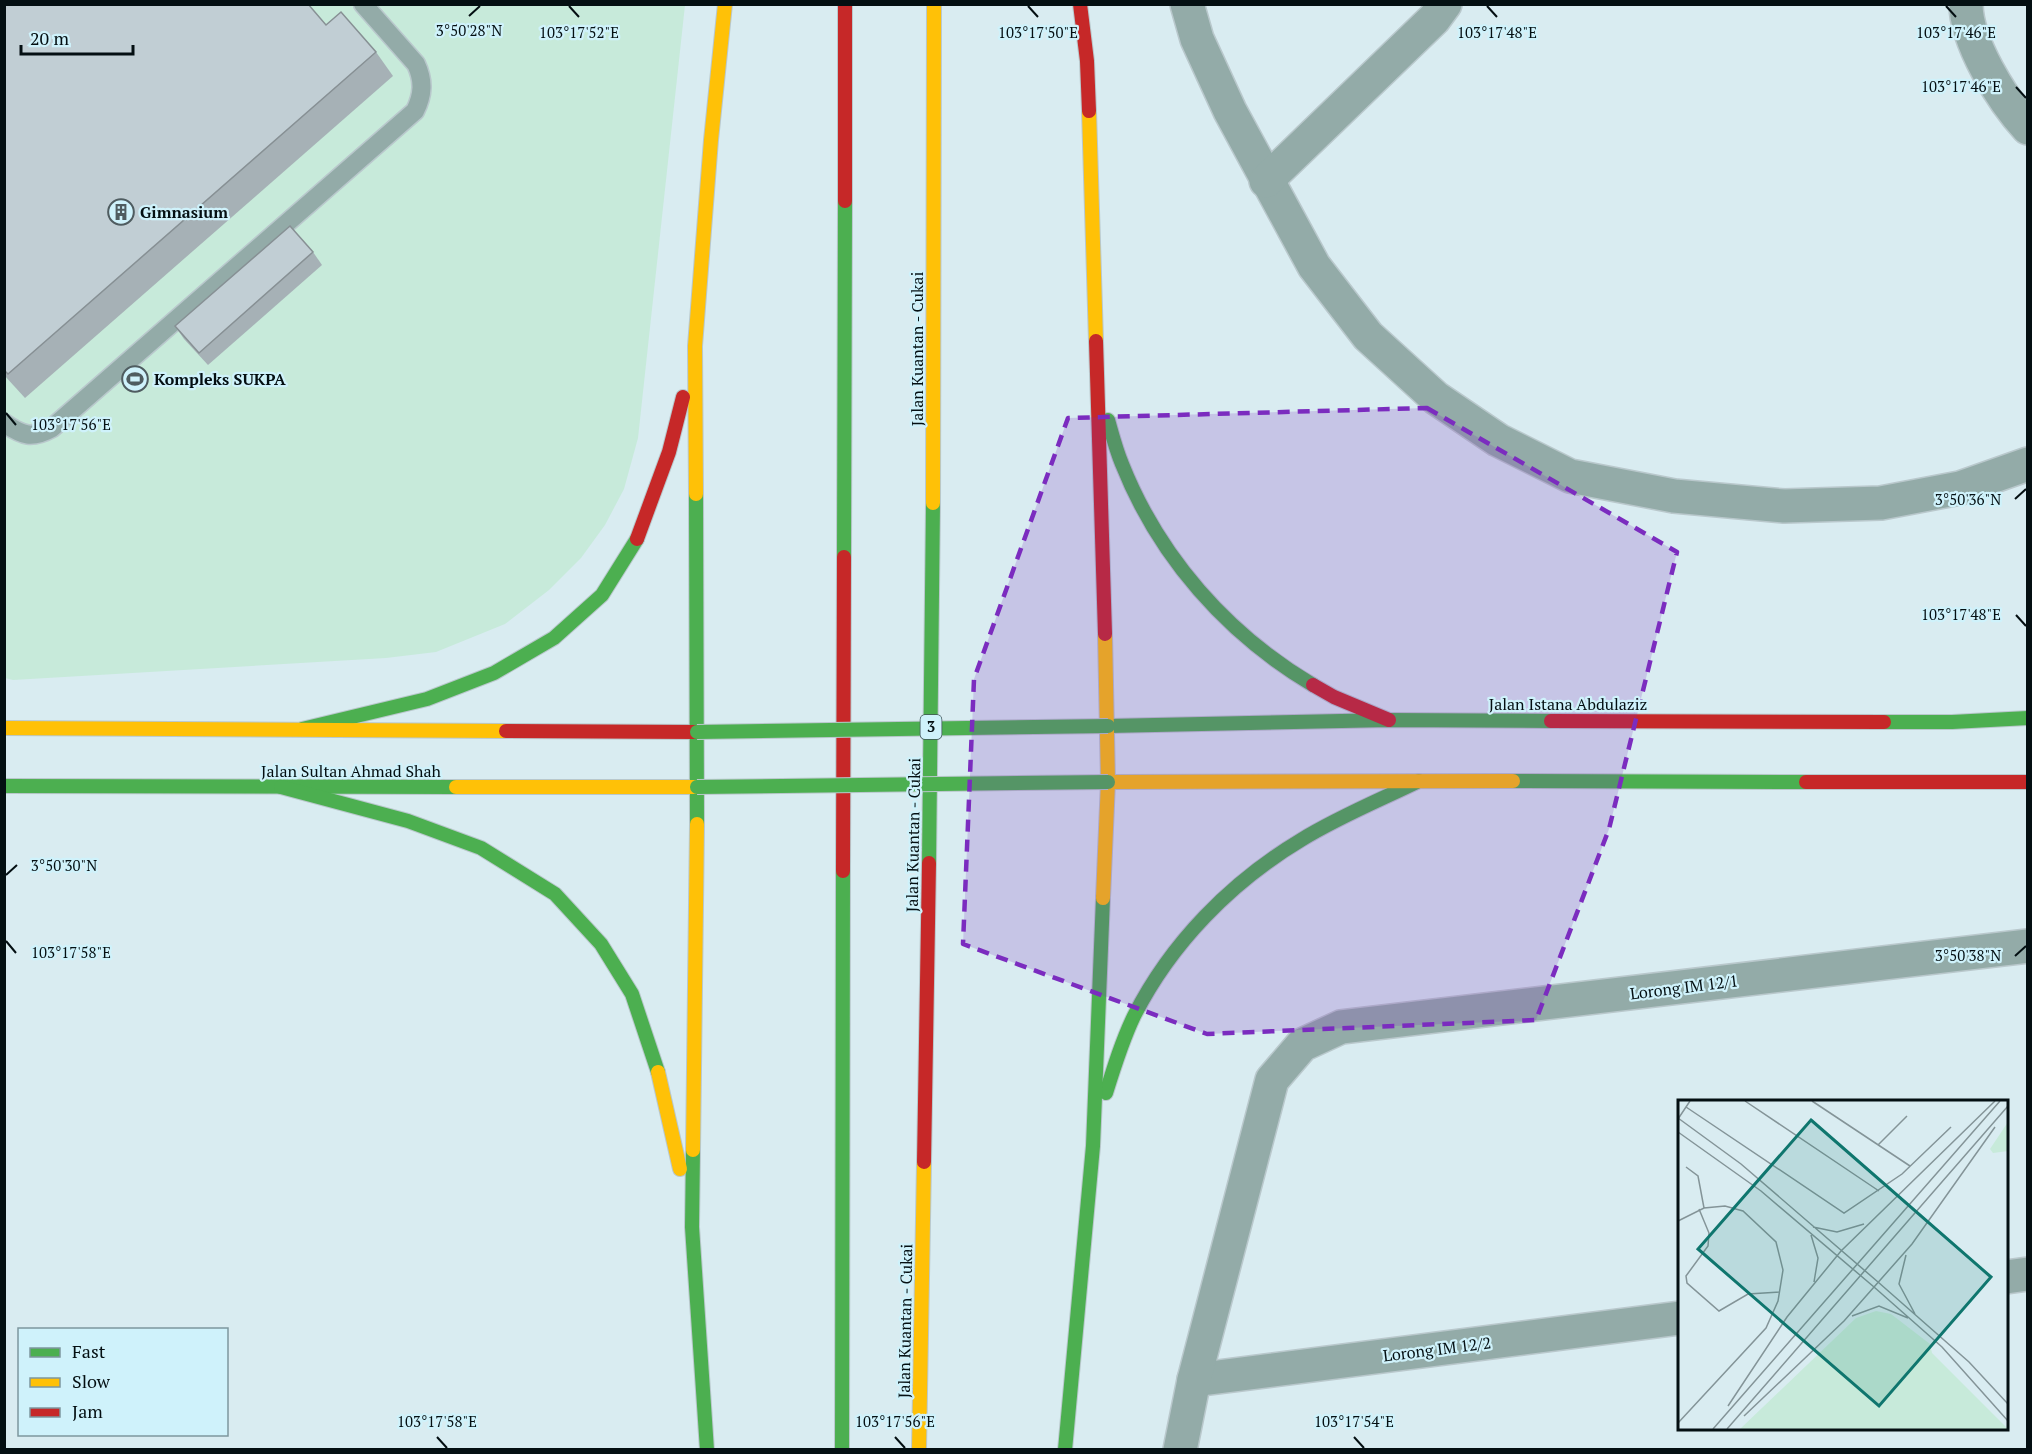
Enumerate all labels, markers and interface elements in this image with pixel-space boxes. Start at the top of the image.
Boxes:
scale bar [21,18,134,56]
text: 3°50'28"N [436,20,502,40]
text: 103°17'52"E [539,22,619,42]
text: 103°17'50"E [998,22,1078,42]
text: 103°17'48"E [1457,22,1537,42]
text: 103°17'46"E [1916,22,1996,42]
text: 20 m [30,26,70,50]
text: 103°17'46"E [1921,76,2001,96]
building icon: Gimnasium [106,197,136,227]
place label: Gimnasium [140,201,228,223]
street label: Jalan Kuantan - Cukai [906,272,928,426]
sports icon: Kompleks SUKPA [120,364,150,394]
place label: Kompleks SUKPA [154,368,286,390]
text: 103°17'56"E [31,414,111,434]
text: 3°50'36"N [1935,489,2001,509]
text: 103°17'48"E [1921,604,2001,624]
street label: Jalan Istana Abdulaziz [1489,693,1647,715]
road number: 3 [920,715,942,739]
street label: Jalan Kuantan - Cukai [901,757,925,912]
street label: Jalan Sultan Ahmad Shah [261,760,442,782]
text: 3°50'30"N [31,855,97,875]
text: 103°17'58"E [31,942,111,962]
text: 3°50'38"N [1935,945,2001,965]
street label: Lorong IM 12/1 [1629,969,1739,1005]
inset map [1678,1100,2008,1430]
street label: Jalan Kuantan - Cukai [893,1243,917,1398]
legend [18,1328,228,1436]
street label: Lorong IM 12/2 [1382,1331,1492,1367]
text: Fast [72,1339,106,1363]
text: Slow [72,1369,111,1393]
text: Jam [72,1399,103,1423]
text: 103°17'58"E [397,1411,477,1431]
text: 103°17'56"E [855,1411,935,1431]
text: 103°17'54"E [1314,1411,1394,1431]

